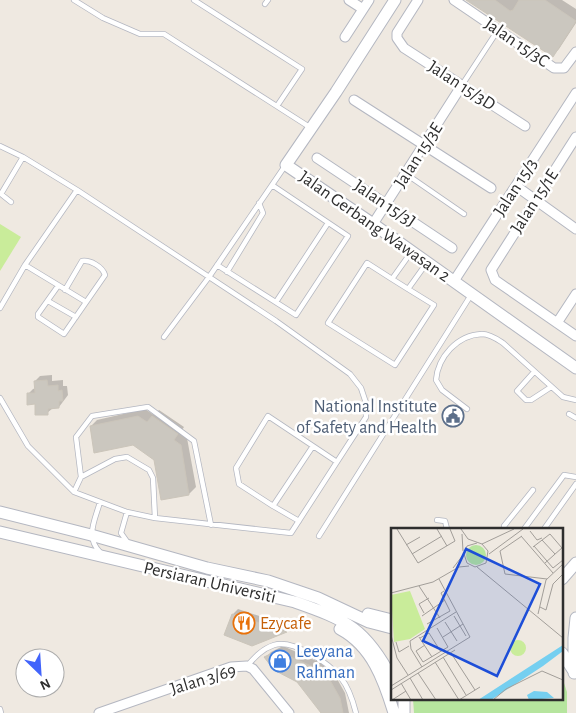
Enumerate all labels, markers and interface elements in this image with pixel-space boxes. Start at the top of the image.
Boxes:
street label: Jalan 15/3C [481,15,552,71]
street label: Jalan 15/3D [425,58,498,114]
street label: Jalan 15/3E [391,120,447,191]
street label: Jalan 15/3 [491,156,541,220]
street label: Jalan 15/1E [508,166,562,237]
street label: Jalan Gerbang Wawasan 2 [296,168,453,286]
street label: Jalan 15/3J [350,177,419,231]
place label: National Institute of Safety and Health [296,398,437,437]
public building icon: National Institute of Safety and Health [441,404,465,428]
inset map [391,528,564,700]
street label: Persiaran Universiti [142,559,278,607]
restaurant icon: Ezycafe [232,611,256,635]
place label: Ezycafe [260,615,311,633]
place label: Leeyana Rahman [296,643,355,682]
north arrow [15,648,65,698]
shop icon: Leeyana Rahman [268,649,292,673]
street label: Jalan 3/69 [168,661,238,698]
text: N [38,675,52,692]

